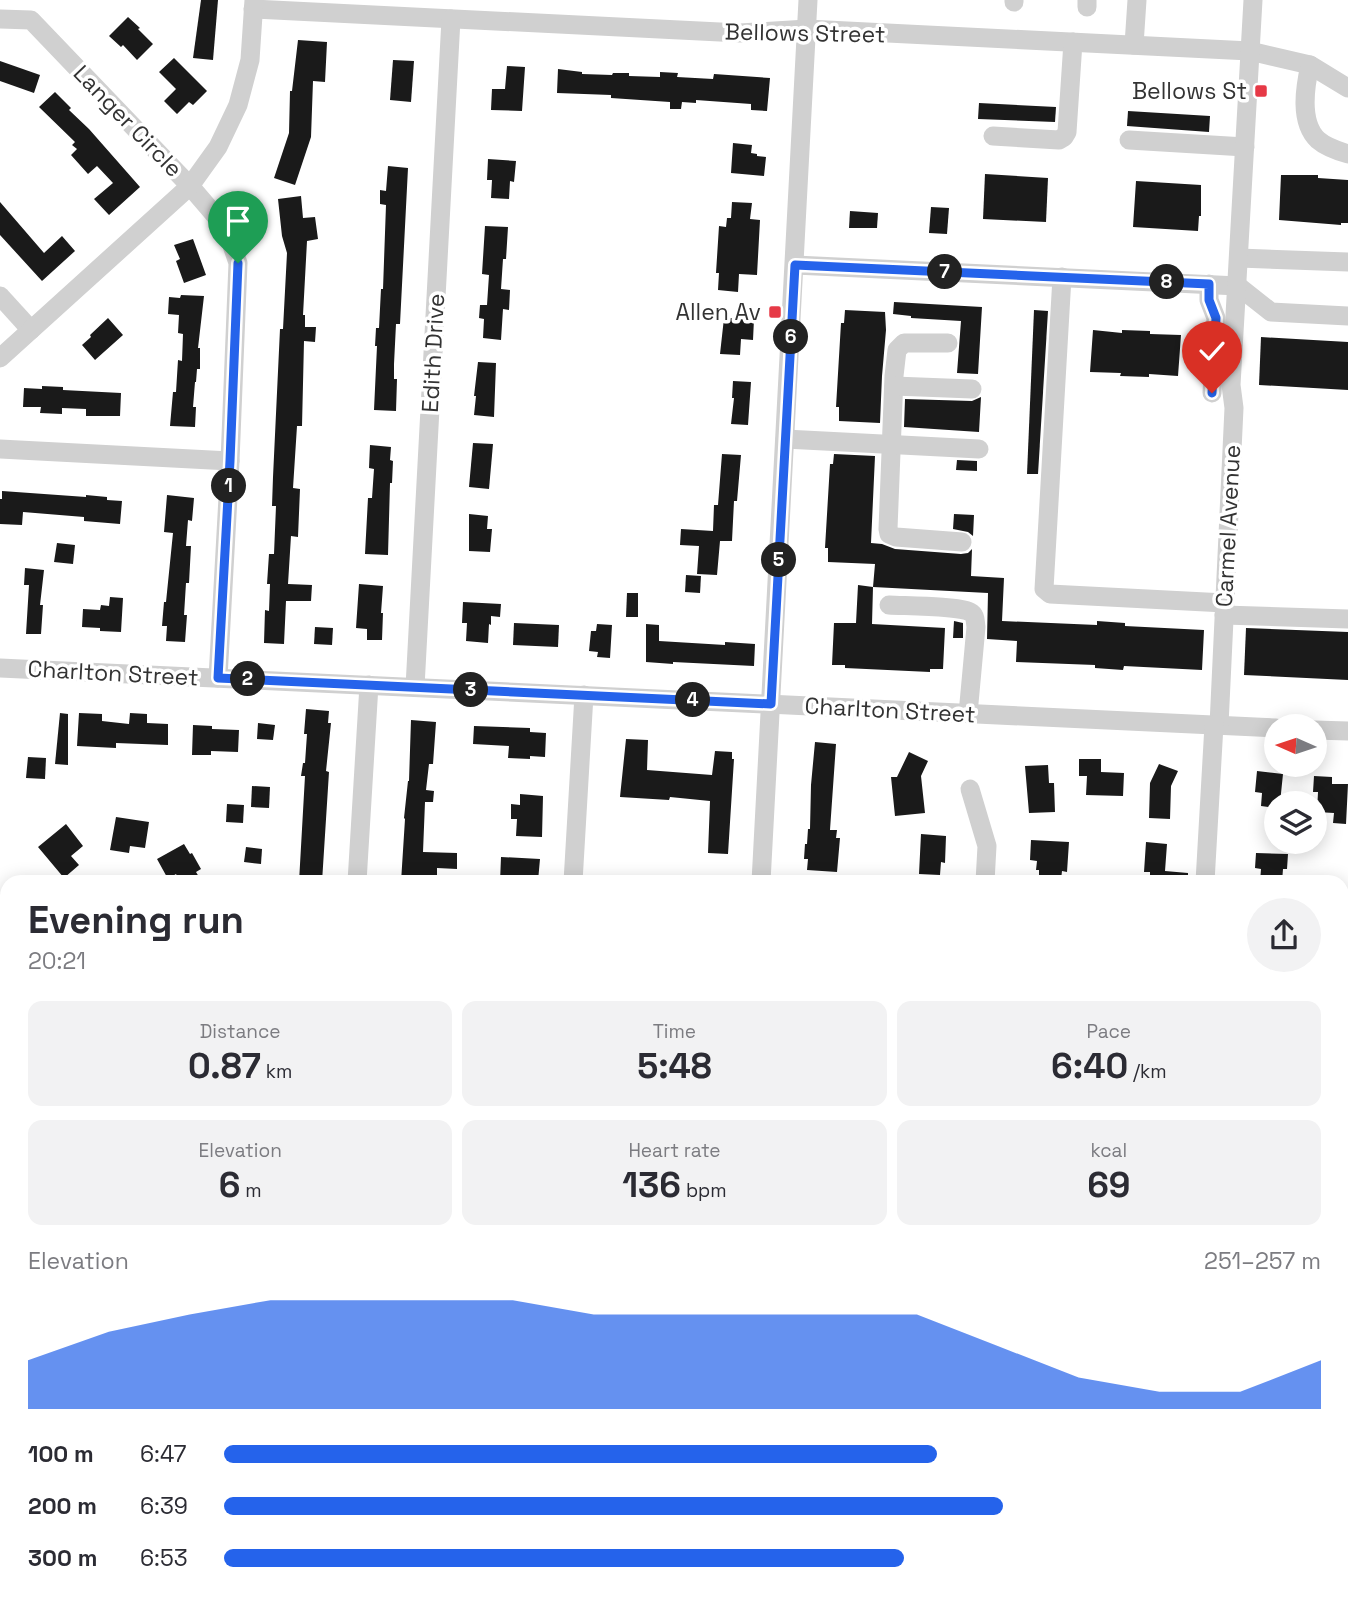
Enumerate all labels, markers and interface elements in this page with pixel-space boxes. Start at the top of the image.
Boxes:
street label: Bellows Street [724,17,886,49]
street label: Langer Circle [67,59,189,183]
place label: Bellows St [1132,76,1247,106]
marker: Bellows St [1253,83,1269,99]
pin [208,191,268,263]
icon: arrive [219,202,257,240]
pin: 7 [928,254,962,290]
text: 7 [939,259,950,284]
pin: 8 [1150,264,1184,300]
text: 8 [1161,269,1172,294]
street label: Edith Drive [415,293,451,413]
place label: Allen Av [675,297,761,327]
marker: Allen Av [767,304,783,320]
pin: 6 [774,320,808,354]
pin [1182,321,1242,393]
text: 6 [785,324,796,349]
icon: check [1193,332,1231,370]
street label: Carmel Avenue [1209,444,1247,608]
pin: 1 [212,468,246,504]
text: 1 [224,473,233,498]
pin: 5 [762,542,796,578]
text: 5 [773,547,784,572]
street label: Charlton Street [27,654,199,692]
pin: 2 [230,662,266,696]
text: 2 [242,666,253,691]
pin: 3 [454,672,489,708]
text: 3 [465,677,476,702]
pin: 4 [676,682,710,718]
text: 4 [686,687,699,712]
street label: Charlton Street [804,691,976,729]
north arrow [1264,714,1326,777]
map controls [1264,714,1327,854]
button: layers [1264,791,1327,854]
text: Evening run [28,896,244,944]
button: share [1247,898,1321,972]
text: 20:21 [28,946,86,976]
text: Distance [200,1019,281,1044]
text: Time [653,1019,696,1044]
text: Pace [1087,1019,1131,1044]
text: 0.87 [188,1044,261,1088]
text: 5:48 [637,1044,712,1088]
text: 6:40 [1051,1044,1128,1088]
text: km [261,1059,292,1084]
text: /km [1128,1059,1167,1084]
text: Elevation [199,1138,282,1163]
text: Heart rate [628,1138,721,1163]
text: kcal [1090,1138,1127,1163]
text: 6 [219,1163,240,1207]
text: 136 [622,1163,681,1207]
text: 69 [1087,1163,1130,1207]
text: m [240,1178,262,1203]
text: bpm [681,1178,727,1203]
text: Elevation [28,1246,129,1276]
text: 251–257 m [1204,1246,1321,1276]
text: 100 m [28,1439,94,1469]
text: 6:47 [140,1439,187,1469]
text: 200 m [28,1491,97,1521]
text: 6:39 [140,1491,188,1521]
text: 300 m [28,1543,97,1573]
text: 6:53 [140,1543,188,1573]

